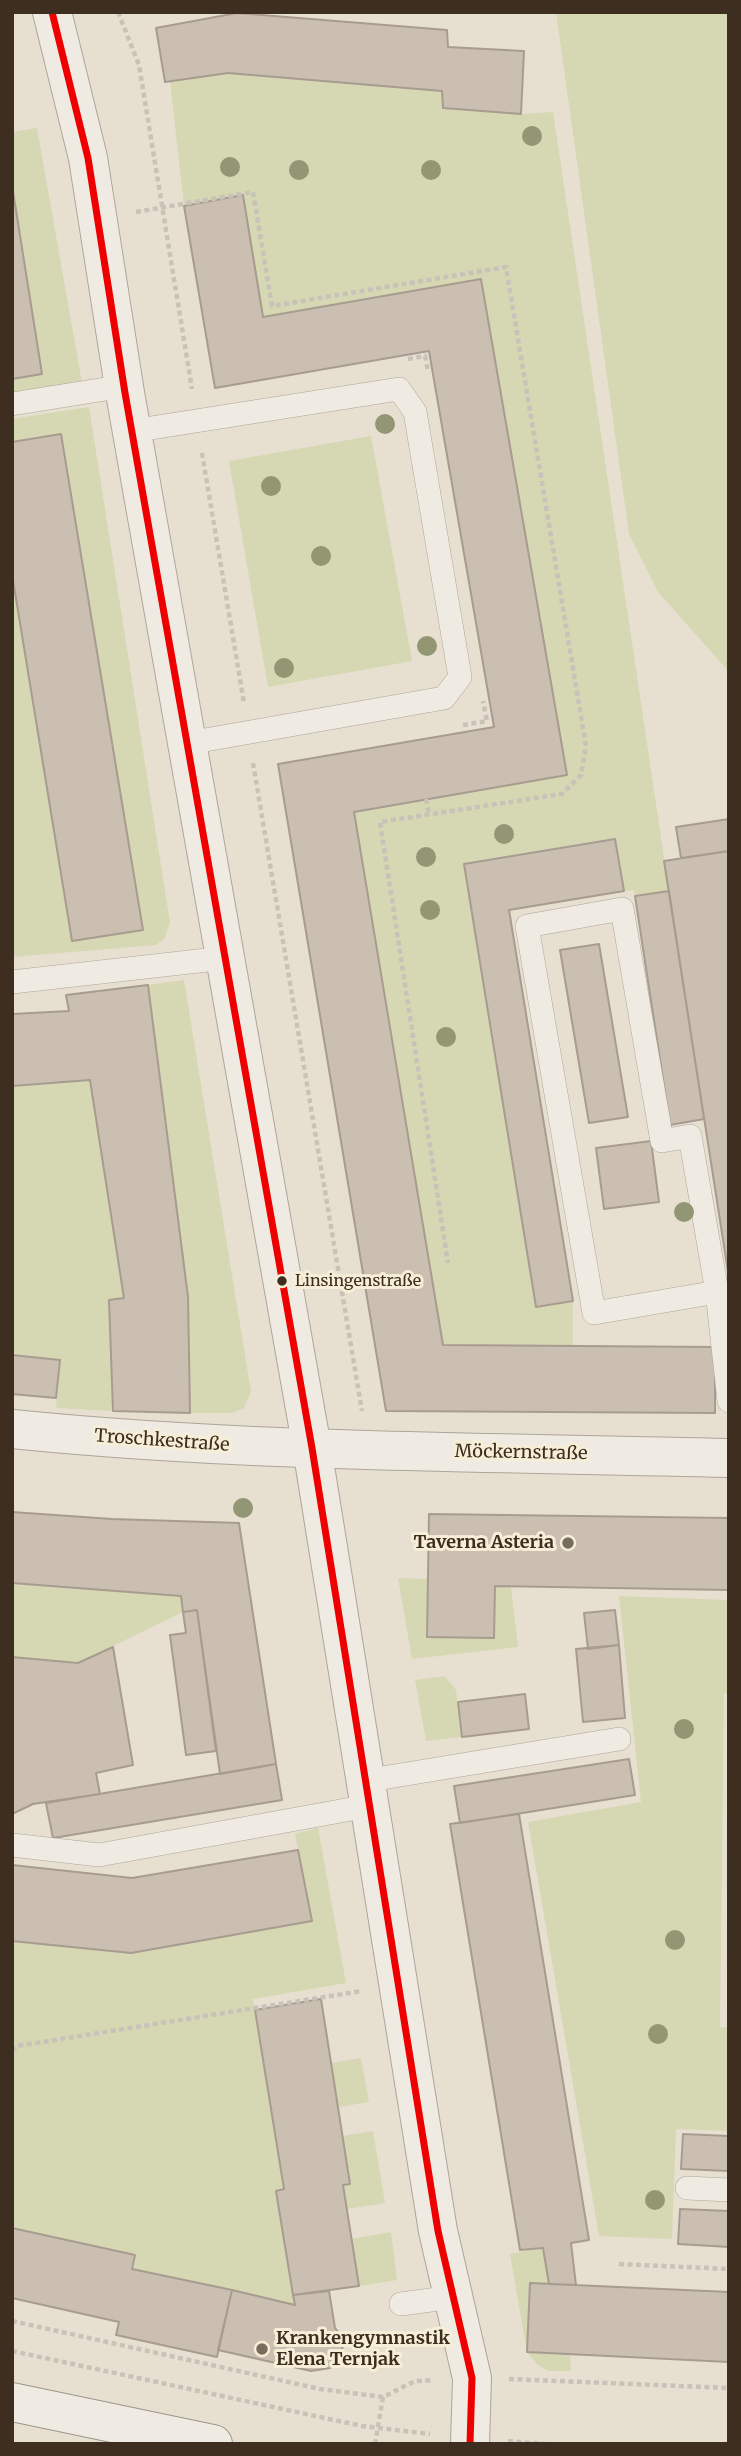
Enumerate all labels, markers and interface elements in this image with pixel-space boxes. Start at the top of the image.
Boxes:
place label: Linsingenstraße [295,1271,421,1291]
marker: Linsingenstraße [275,1274,289,1288]
street label: Troschkestraße [94,1426,230,1456]
street label: Möckernstraße [454,1441,588,1465]
place label: Taverna Asteria [414,1532,554,1554]
marker: Taverna Asteria [560,1535,576,1551]
place label: Krankengymnastik Elena Ternjak [276,2328,450,2370]
marker: Krankengymnastik Elena Ternjak [254,2341,270,2357]

